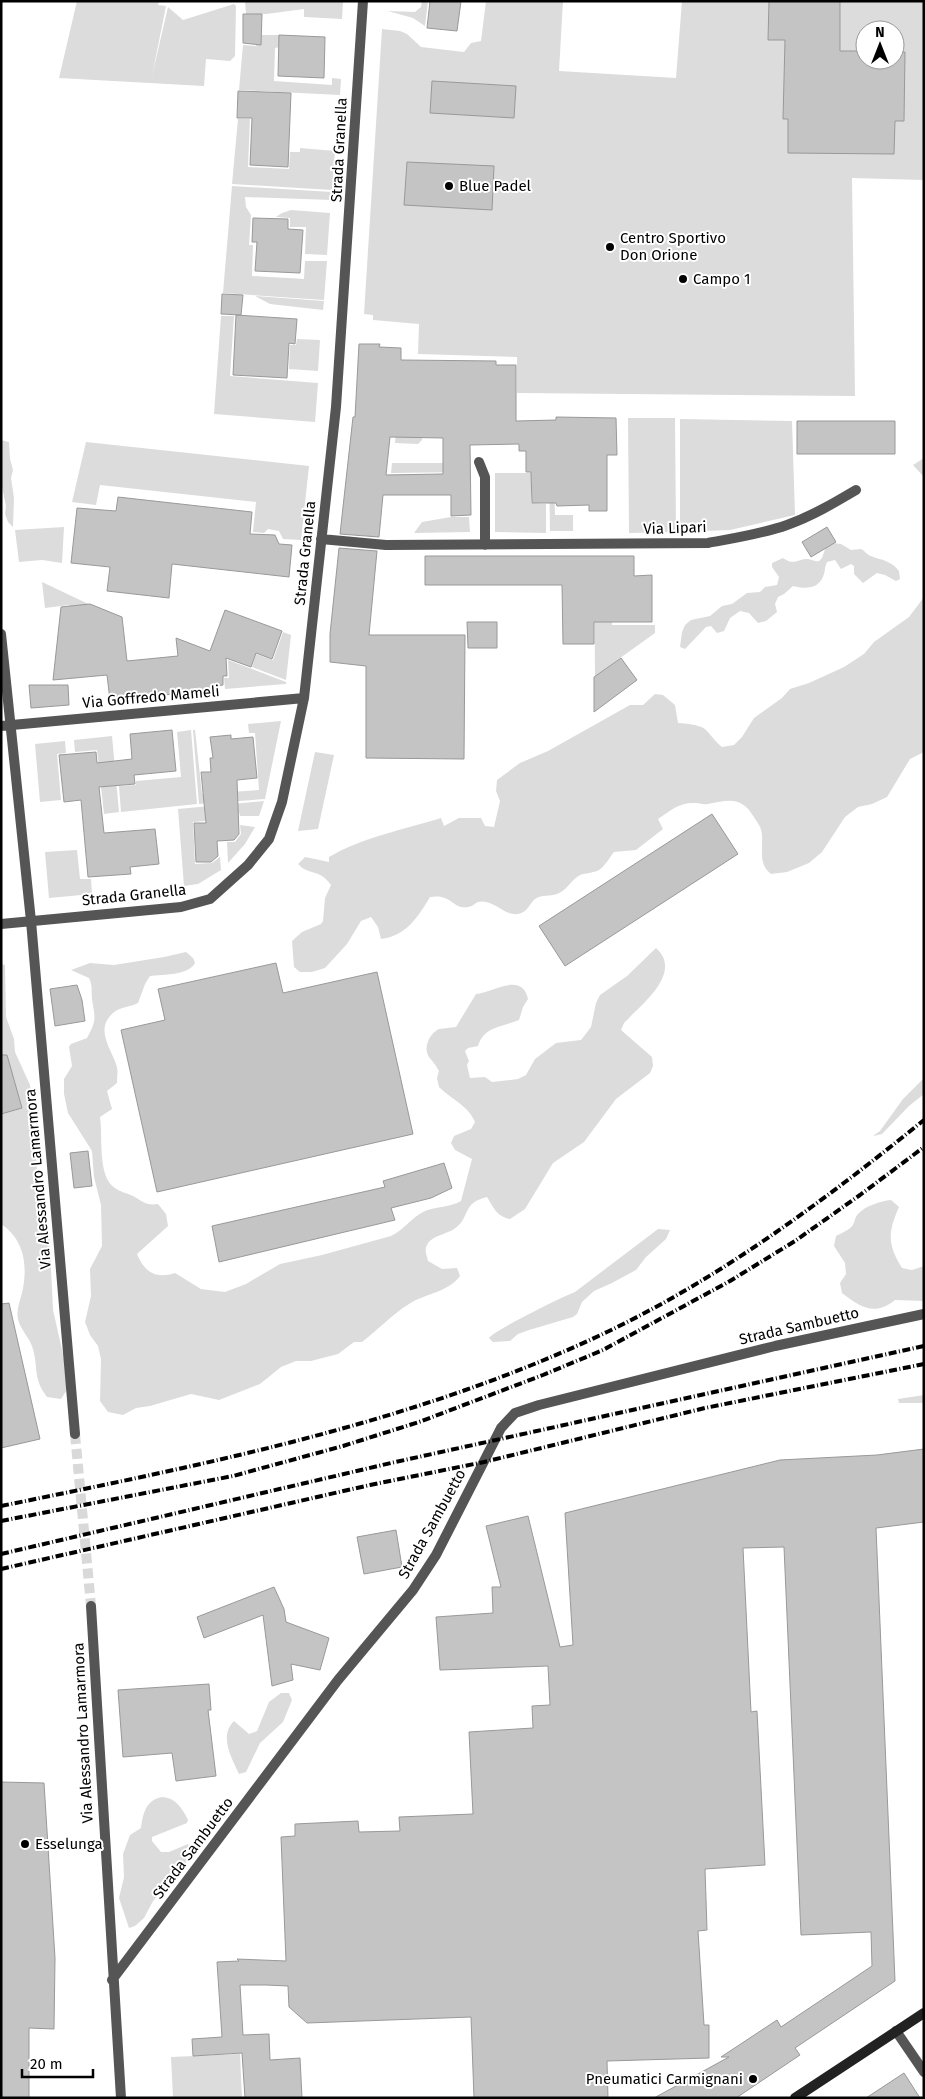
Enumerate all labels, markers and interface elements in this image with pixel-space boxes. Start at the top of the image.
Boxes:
north arrow [855,20,905,70]
text: N [875,24,885,41]
street label: Strada Granella [327,97,351,203]
place label: Blue Padel [459,177,532,195]
marker: Blue Padel [443,180,455,192]
place label: Centro Sportivo Don Orione [620,229,726,264]
marker: Centro Sportivo Don Orione [604,241,616,253]
place label: Campo 1 [693,270,750,288]
marker: Campo 1 [677,273,689,285]
street label: Strada Granella [291,500,319,606]
street label: Via Lipari [643,518,707,538]
street label: Via Goffredo Mameli [82,682,220,712]
street label: Strada Granella [81,881,187,909]
street label: Via Alessandro Lamarmora [21,1088,55,1270]
street label: Strada Sambuetto [737,1303,861,1349]
street label: Strada Sambuetto [394,1466,470,1582]
street label: Via Alessandro Lamarmora [69,1642,97,1824]
street label: Strada Sambuetto [149,1794,237,1902]
place label: Esselunga [35,1835,103,1853]
marker: Esselunga [19,1838,31,1850]
scale bar [22,2046,94,2078]
text: 20 m [30,2055,63,2073]
place label: Pneumatici Carmignani [586,2070,743,2088]
marker: Pneumatici Carmignani [747,2073,759,2085]

